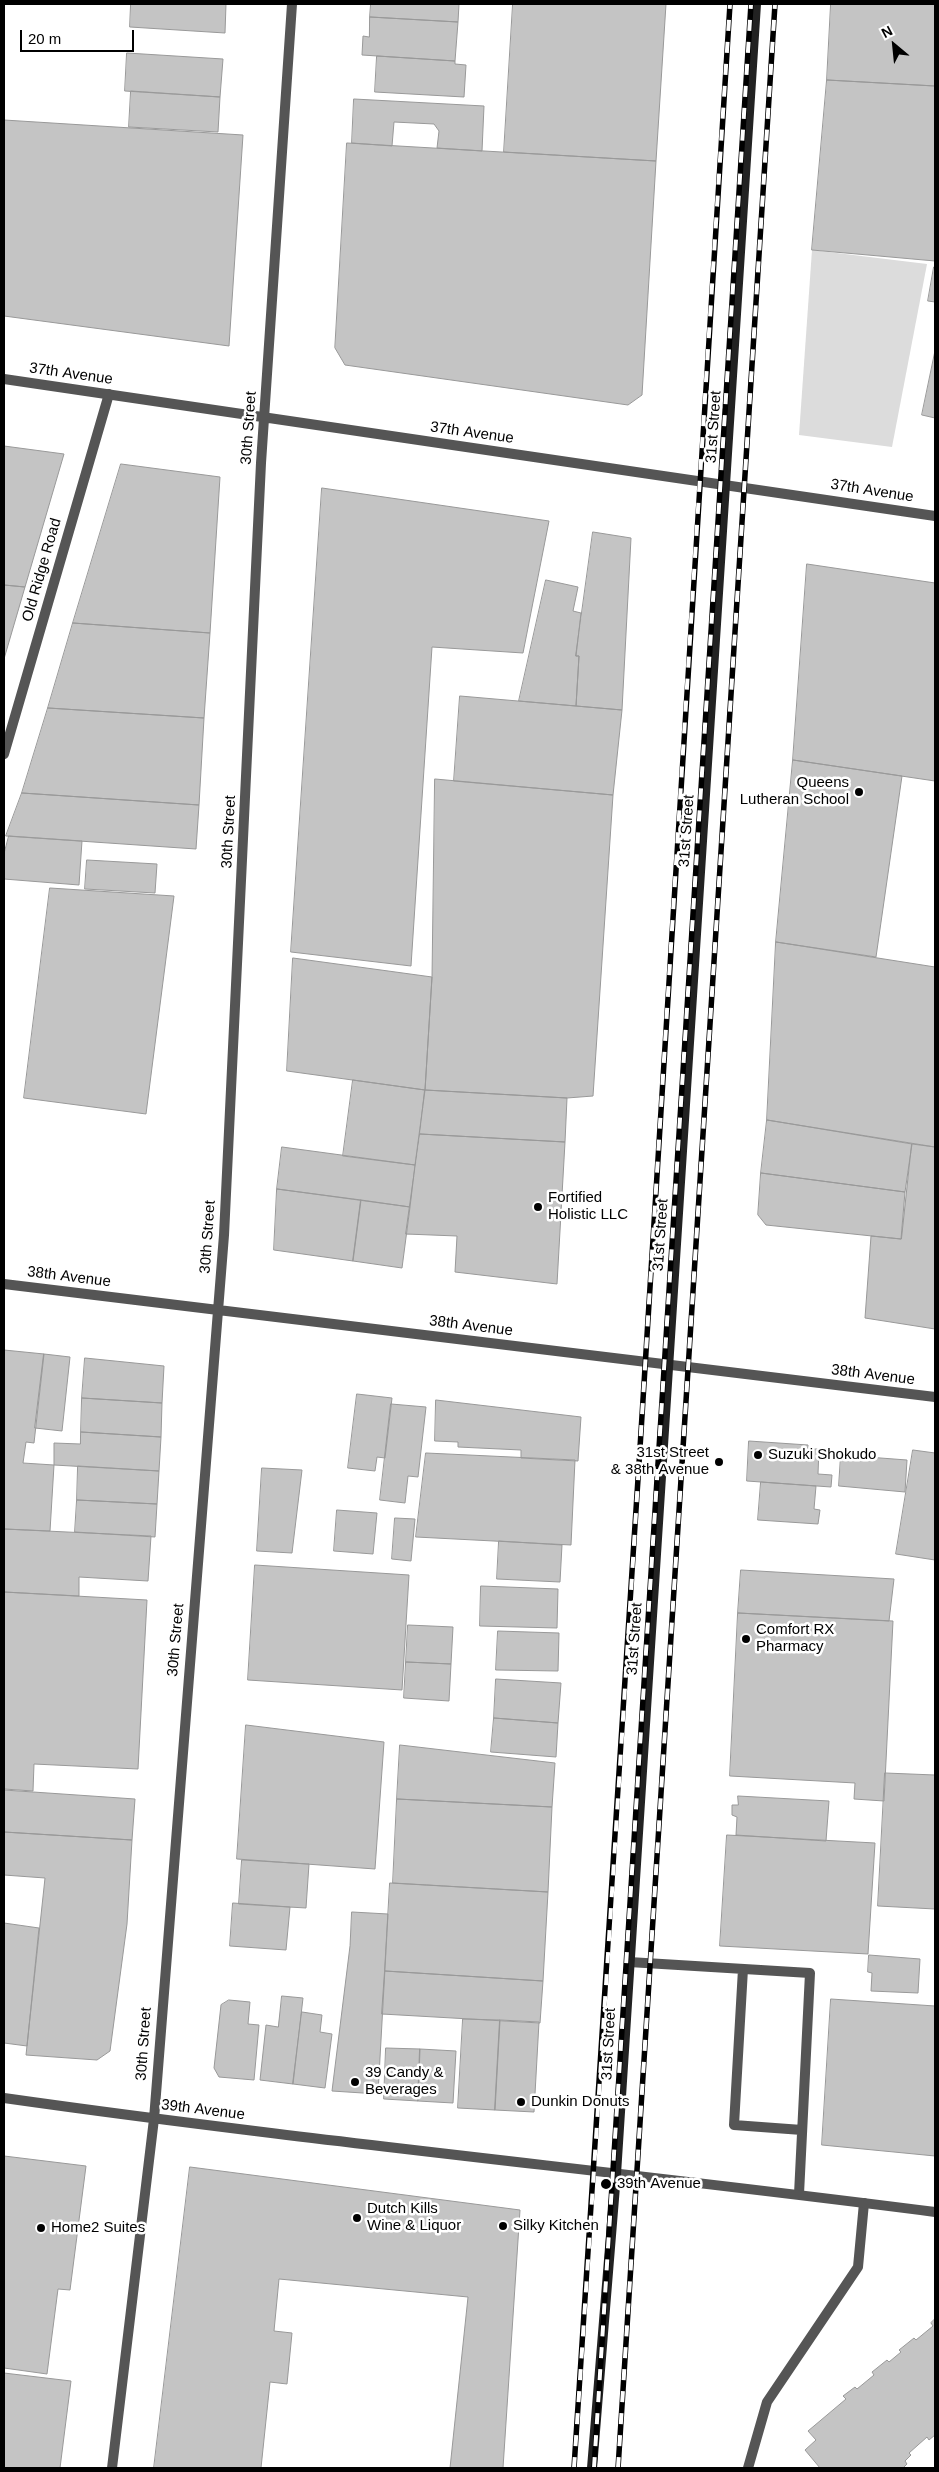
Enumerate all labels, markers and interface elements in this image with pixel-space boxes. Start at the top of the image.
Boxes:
scale bar [22,20,136,52]
north arrow [869,20,919,70]
text: N [879,22,895,41]
text: 20 m [28,30,61,47]
street label: 37th Avenue [28,359,114,389]
street label: 31st Street [702,390,726,464]
street label: 30th Street [237,391,261,465]
street label: 37th Avenue [429,418,515,448]
street label: 37th Avenue [829,476,915,506]
street label: Old Ridge Road [19,516,65,624]
place label: Queens Lutheran School [740,774,849,809]
marker: Queens Lutheran School [853,786,865,798]
street label: 31st Street [675,794,699,868]
street label: 30th Street [218,795,240,869]
place label: Fortified Holistic LLC [548,1189,628,1224]
street label: 31st Street [649,1198,673,1272]
street label: 30th Street [196,1200,220,1274]
marker: Fortified Holistic LLC [532,1201,544,1213]
street label: 38th Avenue [26,1263,112,1291]
street label: 38th Avenue [428,1312,514,1340]
street label: 38th Avenue [830,1361,916,1389]
place label: 31st Street & 38th Avenue [611,1444,709,1479]
place label: Suzuki Shokudo [768,1446,876,1464]
marker: Suzuki Shokudo [752,1449,764,1461]
marker: 31st Street & 38th Avenue [713,1456,725,1468]
street label: 31st Street [623,1602,647,1676]
street label: 30th Street [164,1603,188,1677]
place label: Comfort RX Pharmacy [756,1621,834,1656]
marker: Comfort RX Pharmacy [740,1633,752,1645]
street label: 30th Street [132,2007,156,2081]
street label: 31st Street [598,2007,620,2081]
place label: 39 Candy & Beverages [365,2064,443,2099]
marker: 39 Candy & Beverages [349,2076,361,2088]
place label: Dunkin Donuts [531,2093,629,2111]
street label: 39th Avenue [160,2096,246,2124]
marker: Dunkin Donuts [515,2096,527,2108]
place label: 39th Avenue [617,2175,701,2193]
marker: 39th Avenue [599,2177,613,2191]
place label: Dutch Kills Wine & Liquor [367,2200,461,2235]
marker: Dutch Kills Wine & Liquor [351,2212,363,2224]
place label: Silky Kitchen [513,2217,599,2235]
place label: Home2 Suites [51,2219,145,2237]
marker: Silky Kitchen [497,2220,509,2232]
marker: Home2 Suites [35,2222,47,2234]

